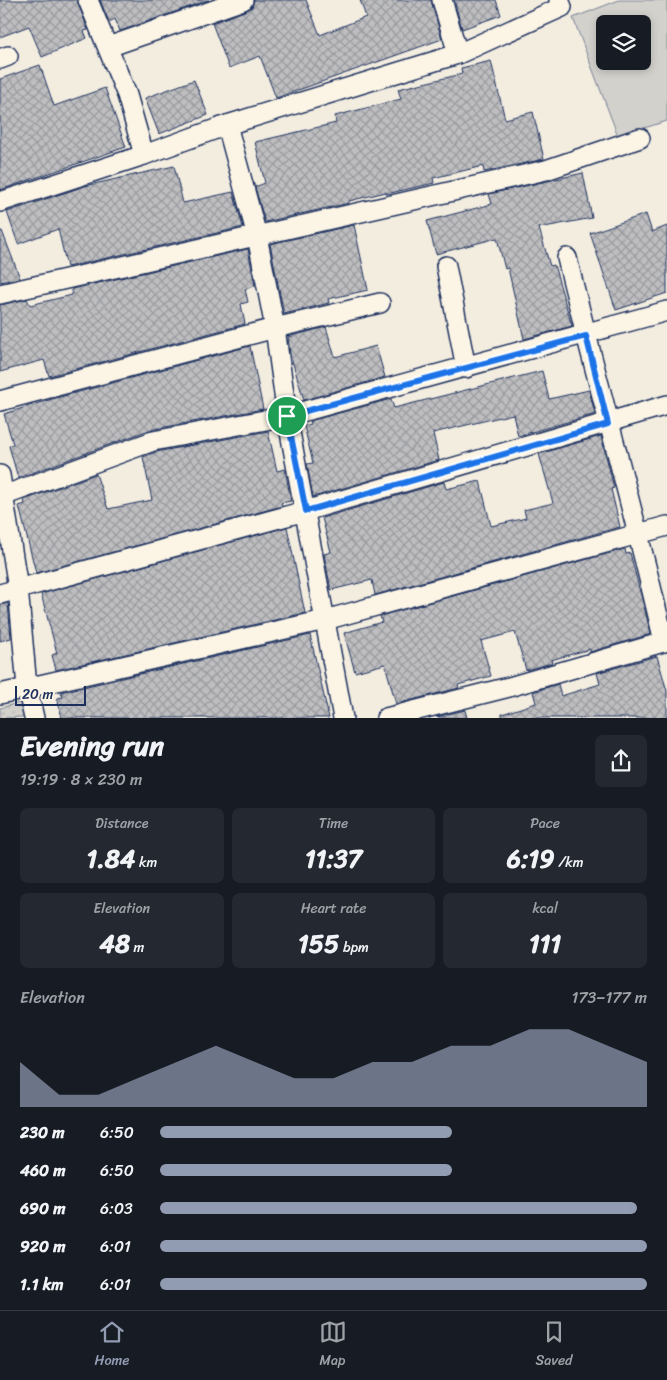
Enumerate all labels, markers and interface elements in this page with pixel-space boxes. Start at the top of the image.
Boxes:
map controls [596,15,651,70]
button: layers [596,15,651,70]
pin [266,395,308,437]
icon: arrive [273,402,301,430]
scale bar [15,682,86,706]
text: 20 m [22,682,53,707]
text: Evening run [20,721,164,770]
button: share [595,735,647,787]
text: 19:19 · 8 × 230 m [20,765,142,794]
text: Distance [95,811,148,836]
text: Time [319,811,348,836]
text: Pace [530,811,560,836]
text: 1.84 [86,836,135,881]
text: 11:37 [305,836,362,881]
text: 6:19 [507,836,555,881]
text: km [135,850,157,875]
text: /km [555,850,583,875]
text: Elevation [93,896,150,921]
text: Heart rate [301,896,366,921]
text: kcal [532,896,558,921]
text: 48 [99,921,130,966]
text: 155 [298,921,339,966]
text: 111 [529,921,561,966]
text: m [130,935,144,960]
text: bpm [339,935,369,960]
text: Elevation [20,983,85,1012]
text: 173–177 m [572,983,647,1012]
text: 230 m [20,1118,65,1147]
text: 6:50 [100,1118,134,1147]
text: 460 m [20,1156,66,1185]
text: 6:50 [100,1156,134,1185]
text: 690 m [20,1194,65,1223]
text: 6:03 [100,1194,133,1223]
text: 920 m [20,1232,66,1261]
text: 6:01 [100,1232,131,1261]
text: 1.1 km [20,1270,64,1299]
text: 6:01 [100,1270,131,1299]
tab: Home [95,1318,130,1373]
tab: Map [319,1318,347,1373]
tab: Saved [536,1318,572,1373]

